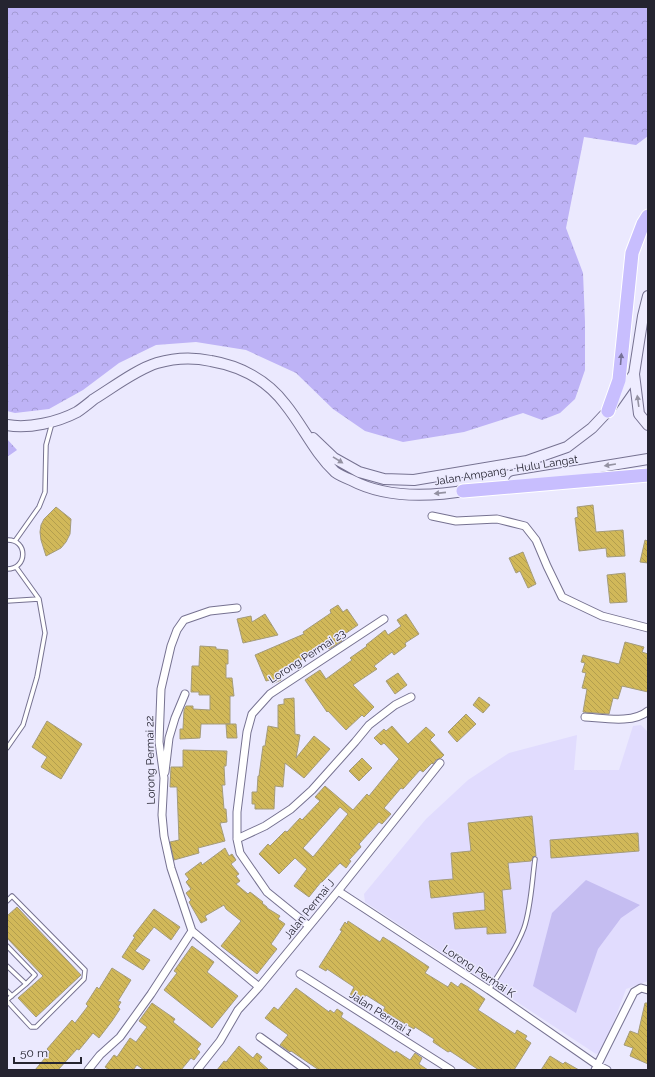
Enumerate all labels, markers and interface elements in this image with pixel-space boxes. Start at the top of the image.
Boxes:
one-way arrow [617,353,624,365]
one-way arrow [635,395,641,407]
street label: Jalan Ampang - Hulu Langat [433,453,579,488]
one-way arrow [332,456,344,463]
one-way arrow [603,462,616,468]
one-way arrow [434,490,446,497]
street label: Lorong Permai 23 [266,627,348,686]
street label: Lorong Permai 22 [143,715,158,805]
street label: Jalan Permai J [281,877,337,942]
street label: Lorong Permai K [440,942,518,1001]
street label: Jalan Permai 1 [347,988,415,1039]
scale bar [14,1039,81,1065]
text: 50 m [20,1046,48,1060]

